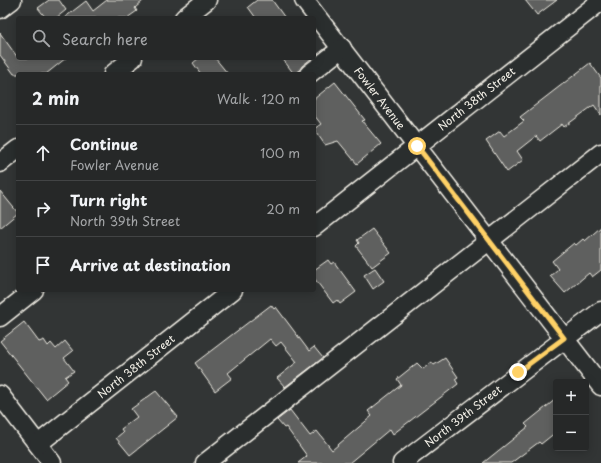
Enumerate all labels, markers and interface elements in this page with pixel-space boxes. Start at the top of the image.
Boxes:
search box [16,16,316,60]
icon: search [30,27,52,49]
text: Search here [62,27,148,50]
street label: Fowler Avenue [350,63,410,133]
street label: North 38th Street [434,63,519,134]
text: 2 min [32,85,79,111]
text: Walk · 120 m [217,89,300,108]
text: Continue [70,132,138,155]
route start [408,137,426,155]
icon: ahead [32,142,54,164]
text: 100 m [260,143,300,162]
text: Fowler Avenue [70,155,159,174]
text: Turn right [70,188,147,211]
icon: right [32,198,54,220]
text: 20 m [266,199,300,218]
text: North 39th Street [70,211,180,230]
text: Arrive at destination [70,253,231,276]
icon: arrive [32,254,54,276]
street label: North 38th Street [93,330,178,402]
route end [509,363,527,381]
map controls [553,379,589,451]
button: + [553,379,589,415]
street label: North 39th Street [421,381,505,451]
button: − [553,415,589,451]

